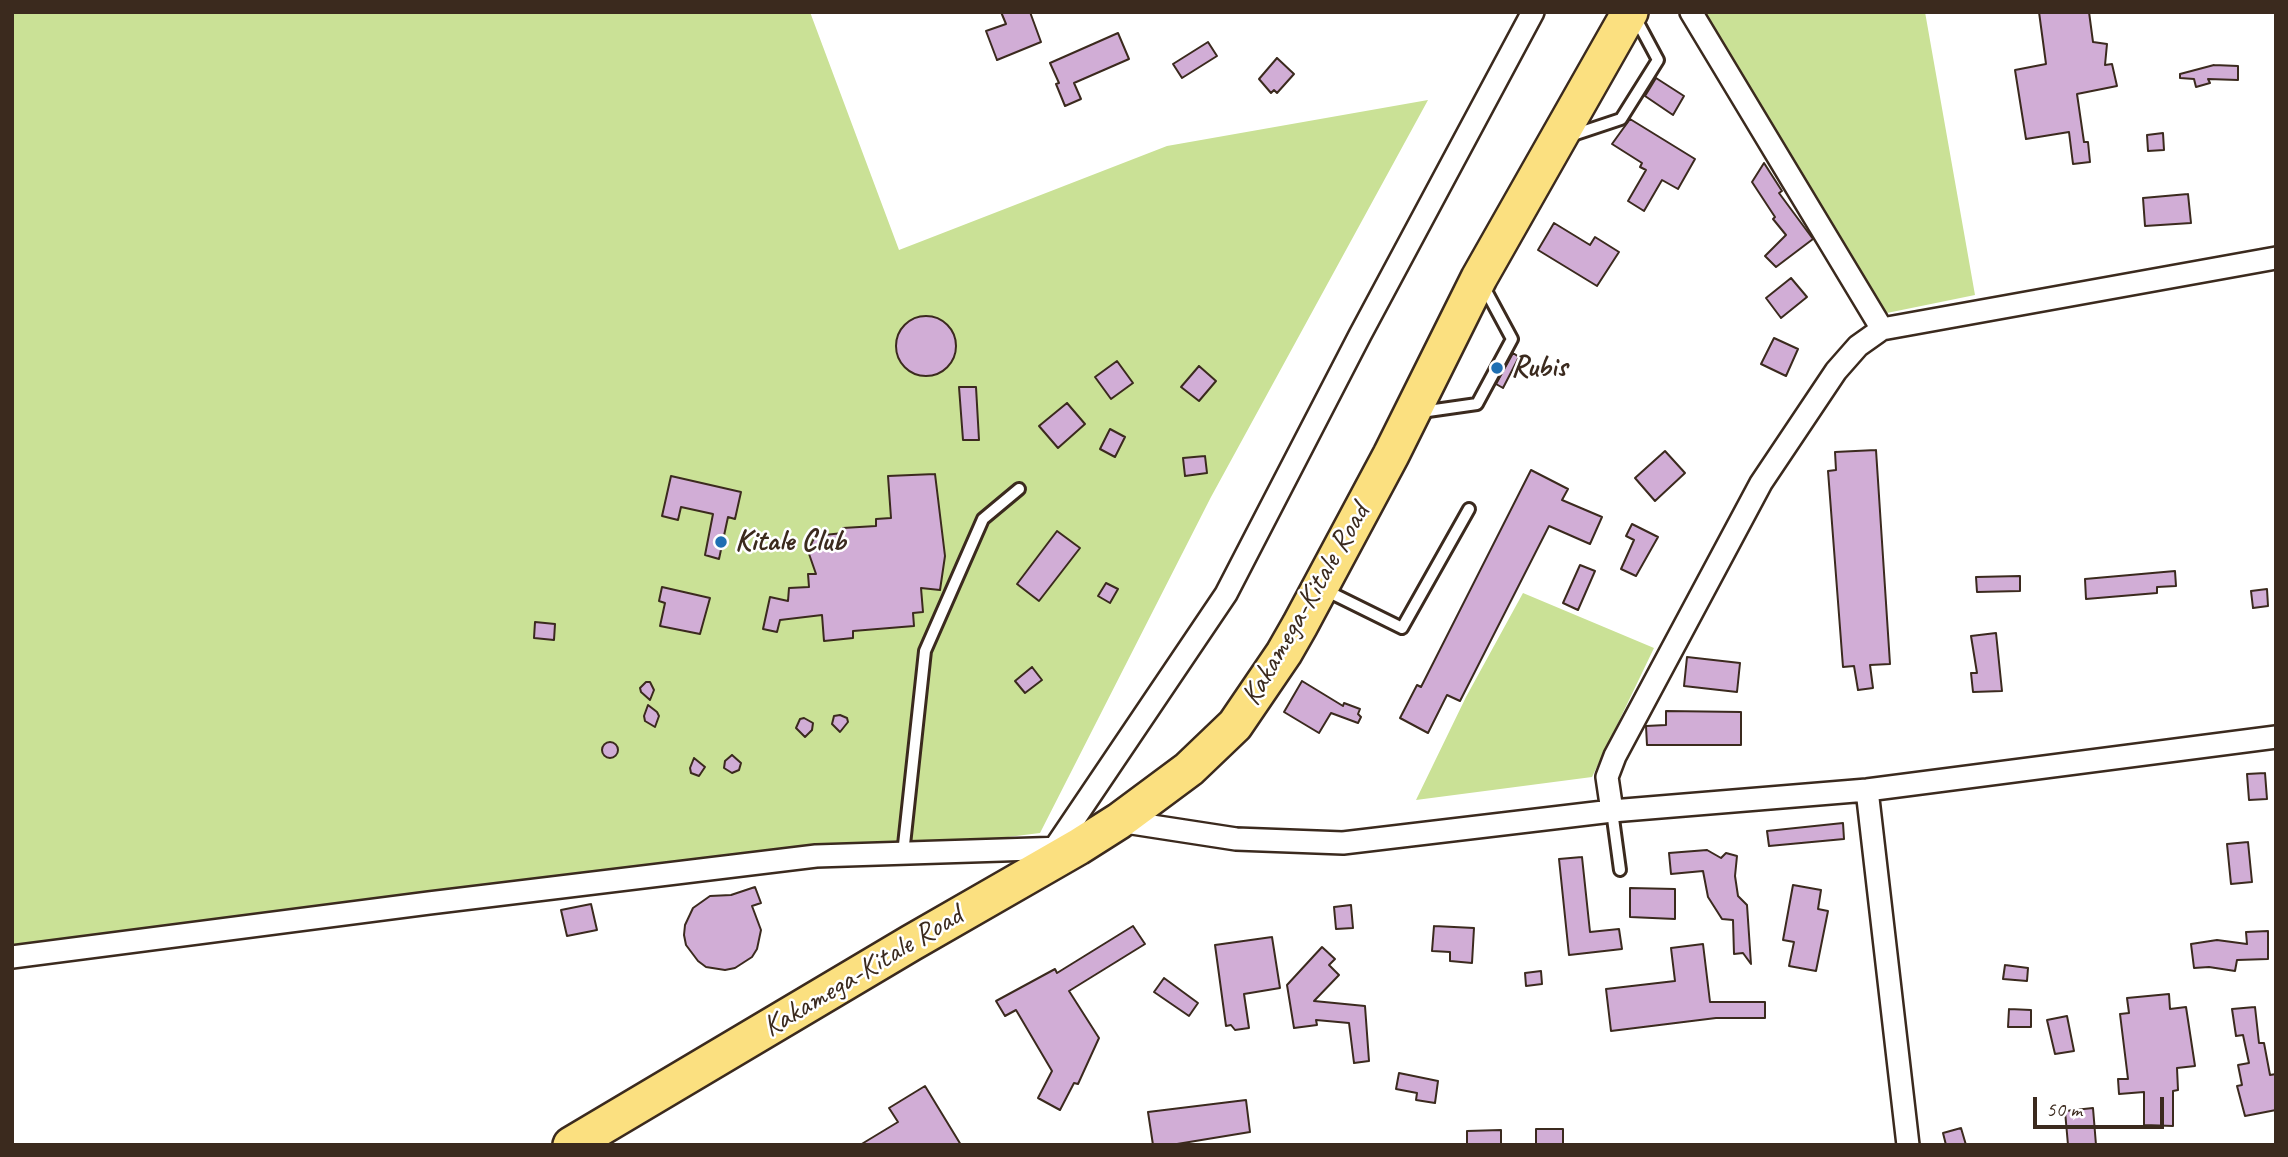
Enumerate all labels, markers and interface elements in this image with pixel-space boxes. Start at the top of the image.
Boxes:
place label: Rubis [1511,350,1567,386]
marker: Rubis [1489,360,1505,376]
street label: Kakamega-Kitale Road [1234,498,1378,712]
place label: Kitale Club [735,524,845,560]
marker: Kitale Club [713,534,729,550]
street label: Kakamega-Kitale Road [757,898,969,1046]
scale bar [2036,1084,2167,1128]
text: 50 m [2046,1096,2082,1122]

